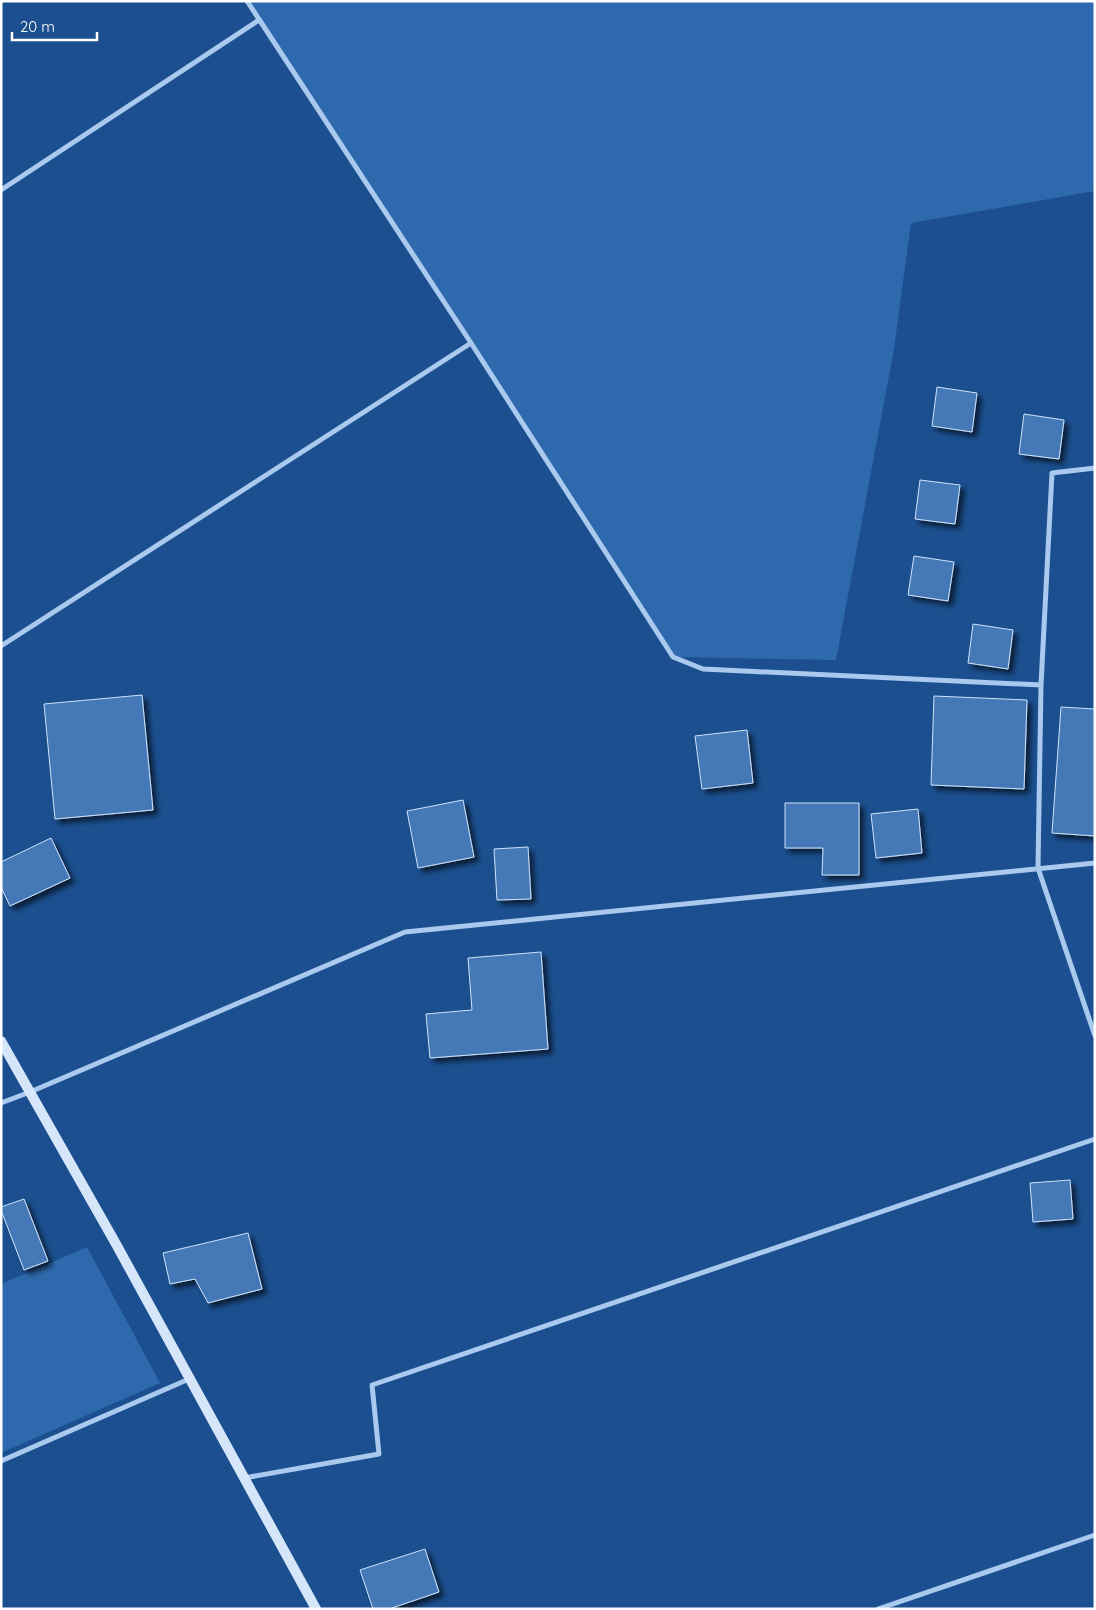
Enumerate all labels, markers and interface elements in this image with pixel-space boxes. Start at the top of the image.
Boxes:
scale bar [12,10,98,42]
text: 20 m [20,17,55,36]

